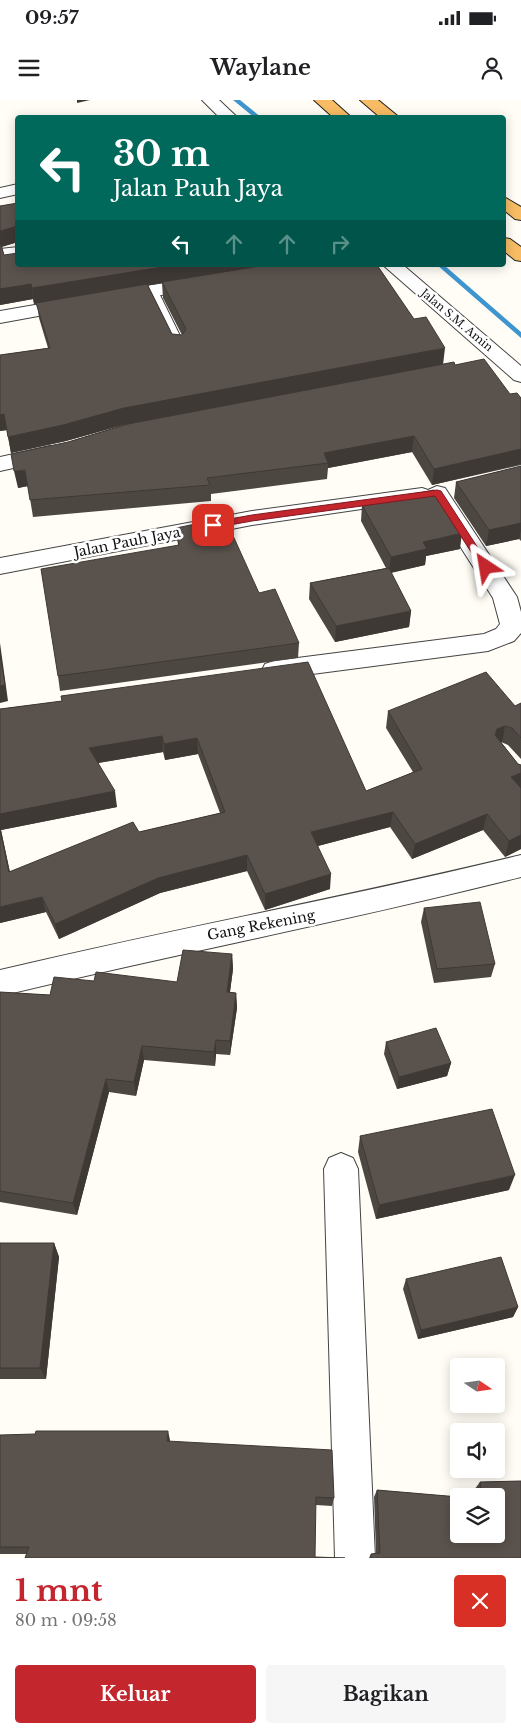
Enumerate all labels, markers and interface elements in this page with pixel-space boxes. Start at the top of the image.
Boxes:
text: 09:57 [25,6,79,29]
icon: menu [15,54,43,82]
text: Waylane [210,54,311,81]
icon: person [478,54,506,82]
text: 30 m [113,132,210,175]
icon: left [30,135,95,200]
text: Jalan Pauh Jaya [113,175,283,202]
icon: left [167,230,195,258]
icon: ahead [220,230,248,258]
icon: ahead [273,230,301,258]
icon: right [326,230,354,258]
street label: Jalan S.M. Amin [417,285,496,354]
pin [192,504,234,546]
icon: arrive [199,511,227,539]
street label: Jalan Pauh Jaya [70,523,182,562]
position arrow [459,540,511,592]
street label: Gang Rekening [206,906,317,944]
north arrow [450,1358,505,1412]
map controls [450,1358,505,1543]
button: sound [450,1423,505,1478]
button: layers [450,1488,505,1543]
text: 1 mnt [15,1572,103,1609]
button: close [454,1575,506,1627]
text: 80 m · 09:58 [15,1610,117,1630]
button: Keluar [15,1665,256,1723]
button: Bagikan [266,1665,506,1723]

